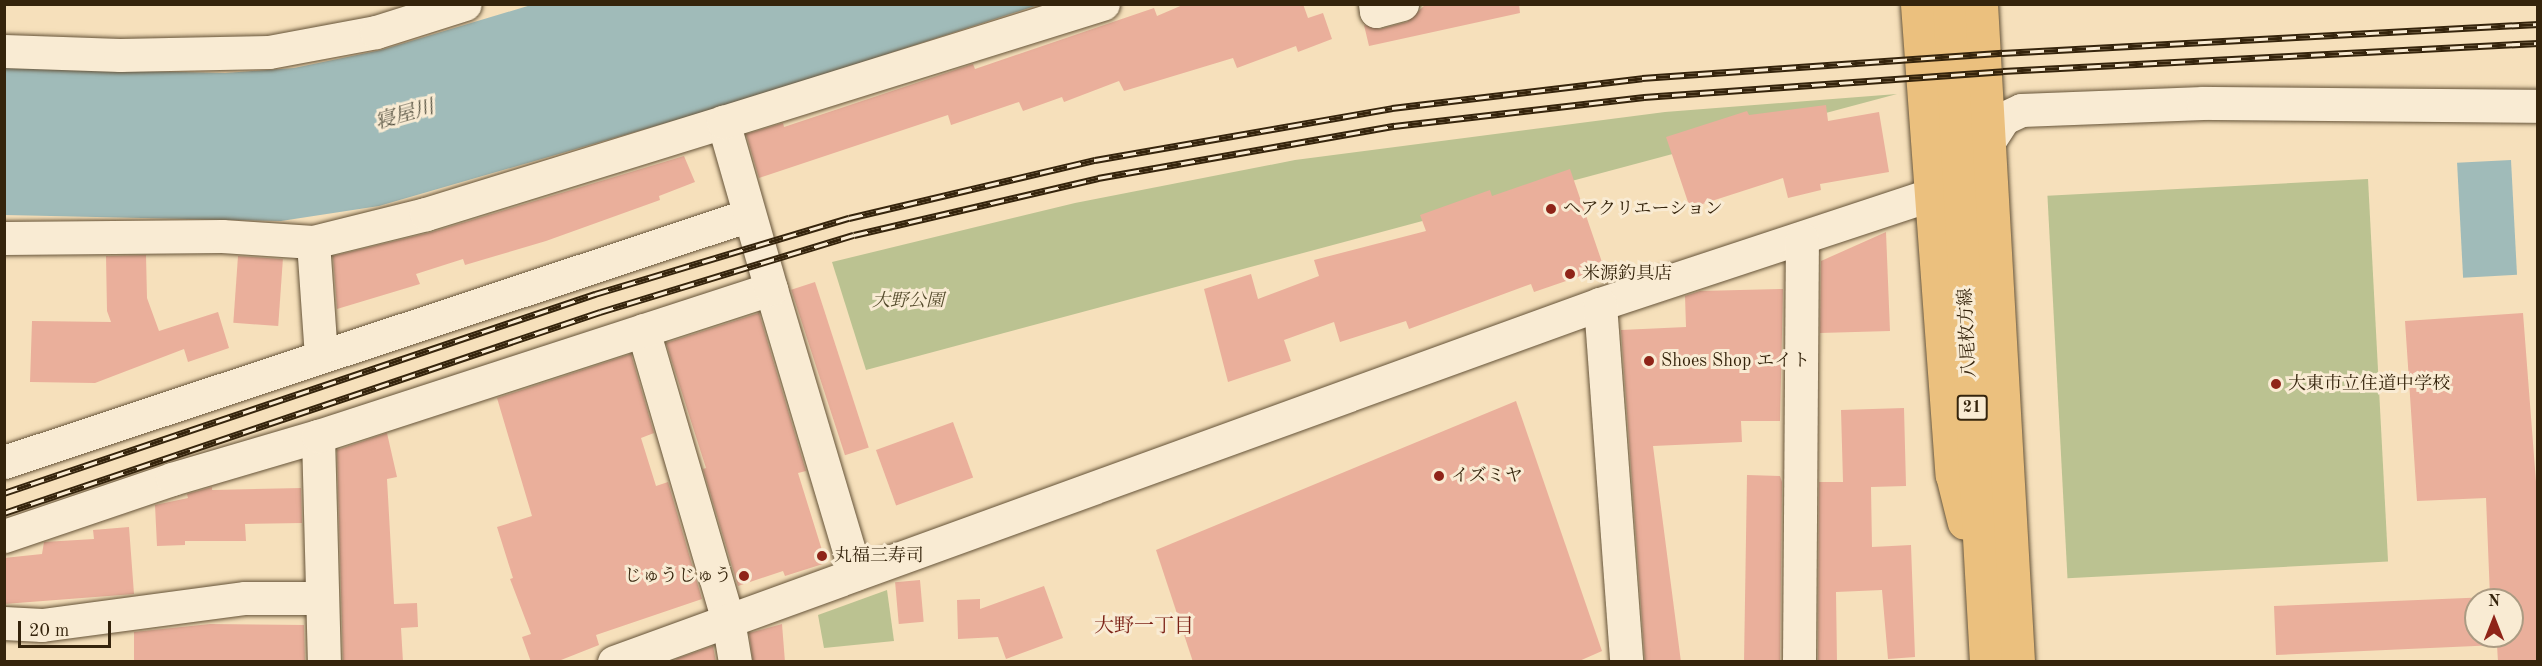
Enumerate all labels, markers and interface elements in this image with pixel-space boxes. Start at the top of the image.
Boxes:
water label: 寝屋川 [373,96,437,136]
place label: ヘアクリエーション [1563,198,1725,220]
marker: ヘアクリエーション [1544,202,1558,216]
place label: 米源釣具店 [1582,263,1672,285]
marker: 米源釣具店 [1563,267,1577,281]
street label: 八尾枚方線 [1955,287,1981,379]
park label: 大野公園 [872,290,944,312]
place label: Shoes Shop エイト [1661,350,1810,372]
marker: Shoes Shop エイト [1642,354,1656,368]
place label: 大東市立住道中学校 [2288,373,2450,395]
marker: 大東市立住道中学校 [2269,377,2283,391]
road number: 21 [1956,395,1988,421]
place label: イズミヤ [1451,465,1523,487]
marker: イズミヤ [1432,469,1446,483]
place label: 丸福三寿司 [834,545,924,567]
marker: 丸福三寿司 [815,549,829,563]
place label: じゅうじゅう [624,565,732,587]
marker: じゅうじゅう [737,569,751,583]
north arrow [2464,588,2524,648]
text: N [2488,594,2500,610]
scale bar [21,609,114,647]
district label: 大野一丁目 [1094,615,1194,639]
text: 20 m [29,622,69,640]

